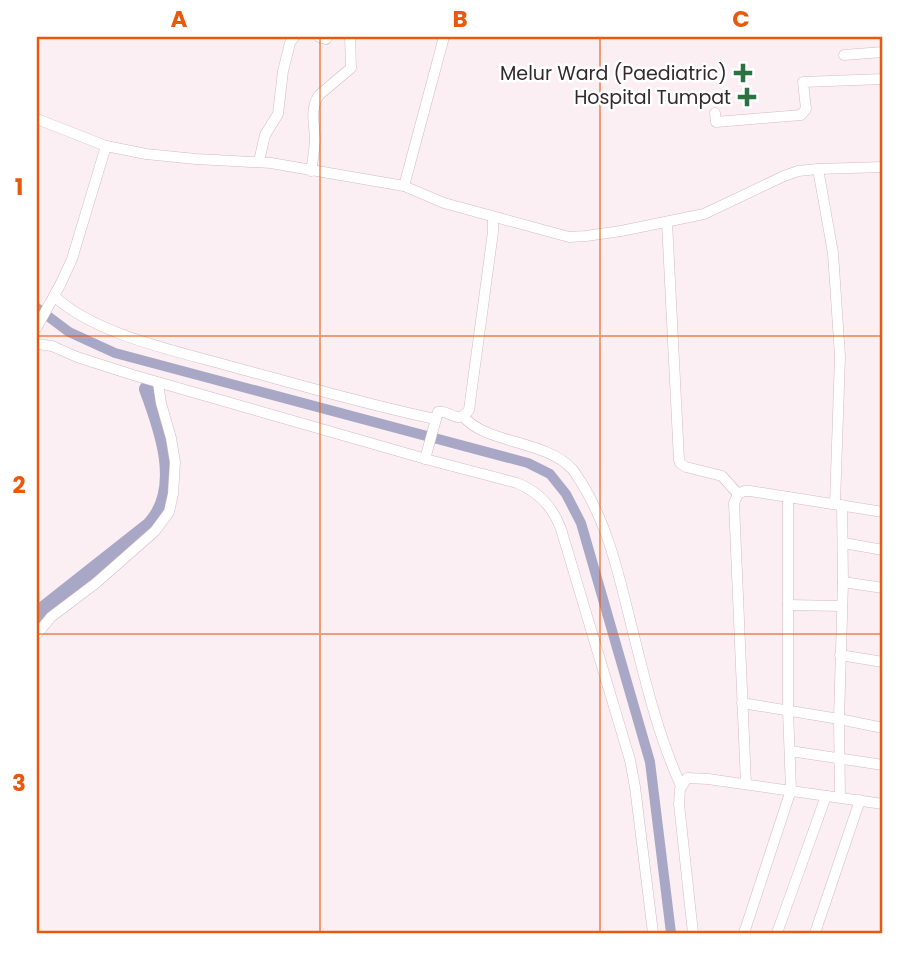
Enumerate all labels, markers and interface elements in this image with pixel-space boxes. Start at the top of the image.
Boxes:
text: A [171,3,188,35]
text: B [452,3,468,35]
text: C [732,3,750,35]
place label: Melur Ward (Paediatric) [500,60,727,87]
marker: Melur Ward (Paediatric) [733,63,753,83]
place label: Hospital Tumpat [574,84,731,111]
marker: Hospital Tumpat [737,87,757,107]
text: 1 [15,171,23,203]
text: 2 [12,469,26,501]
text: 3 [12,767,26,799]

